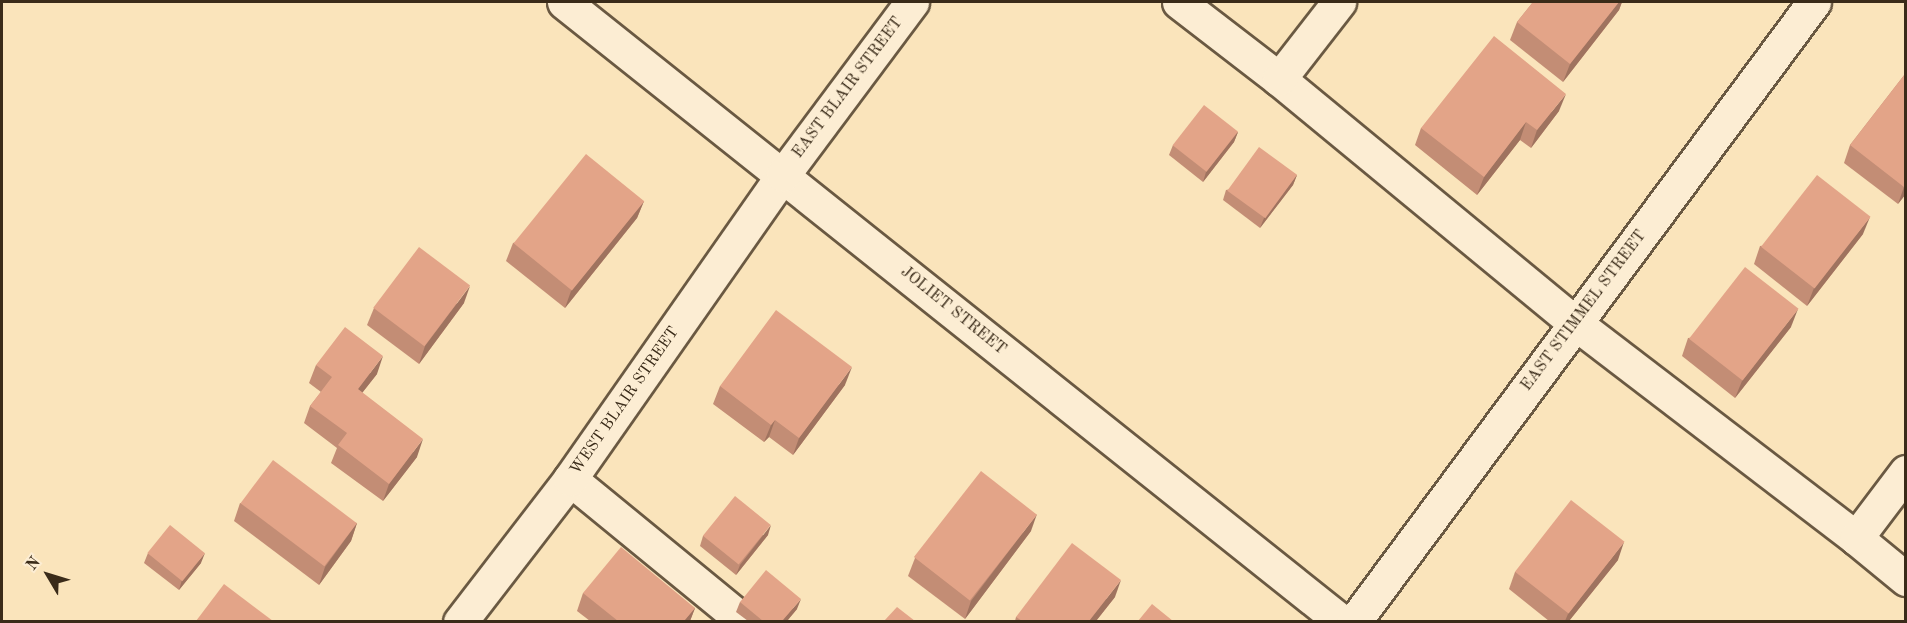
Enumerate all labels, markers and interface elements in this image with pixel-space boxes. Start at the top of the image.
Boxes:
street label: EAST BLAIR STREET [789,14,907,162]
street label: EAST STIMMEL STREET [1517,227,1651,395]
street label: JOLIET STREET [896,263,1010,359]
street label: WEST BLAIR STREET [567,323,683,479]
north arrow [18,545,78,605]
text: N [24,554,44,574]

